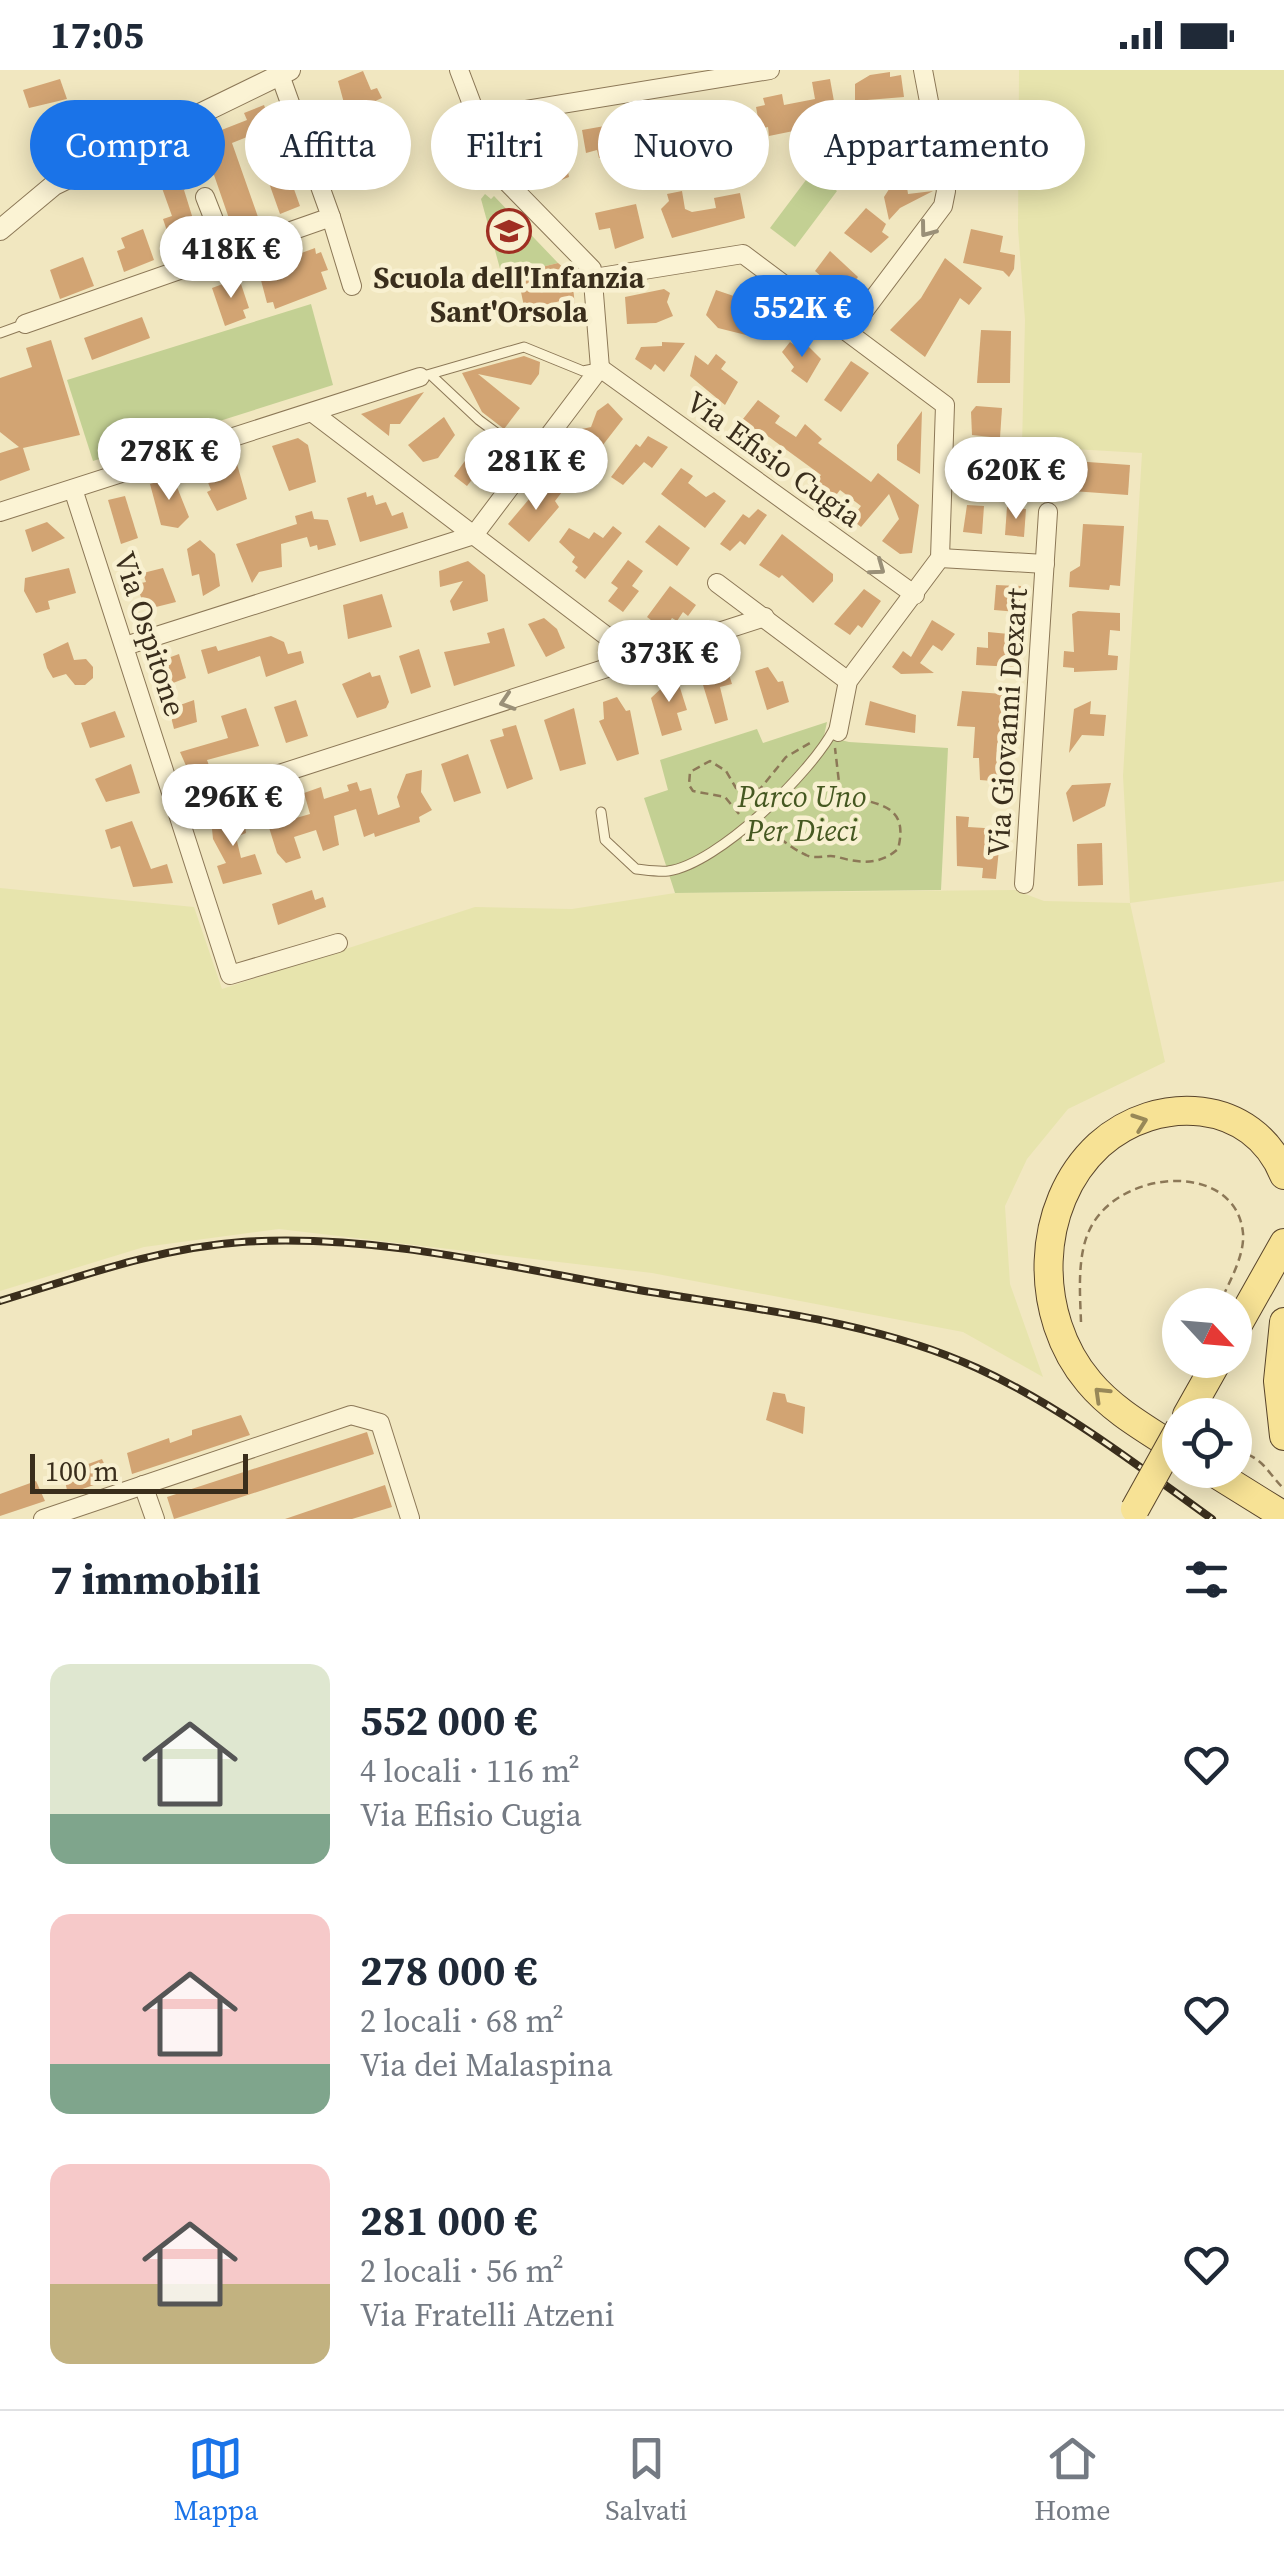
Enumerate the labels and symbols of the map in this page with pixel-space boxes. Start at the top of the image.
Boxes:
school or university icon: Scuola dell'Infanzia Sant'Orsola [486,208,532,254]
pin: 418K € [150,216,312,301]
one-way arrow [921,219,938,237]
place label: Scuola dell'Infanzia Sant'Orsola [373,257,646,332]
pin: 552K € [721,275,883,360]
street label: Via Efisio Cugia [678,381,871,537]
pin: 278K € [88,418,250,503]
pin: 281K € [455,428,617,513]
pin: 620K € [935,437,1097,522]
street label: Via Ospitone [104,547,196,721]
one-way arrow [867,556,885,574]
street label: Via Giovanni Dexart [977,586,1037,857]
pin: 373K € [588,620,750,705]
one-way arrow [499,690,516,711]
pin: 296K € [152,764,314,849]
park label: Parco Uno Per Dieci [737,776,866,851]
one-way arrow [1130,1114,1148,1134]
north arrow [1162,1288,1252,1378]
one-way arrow [1094,1388,1113,1406]
scale bar [30,1449,248,1494]

